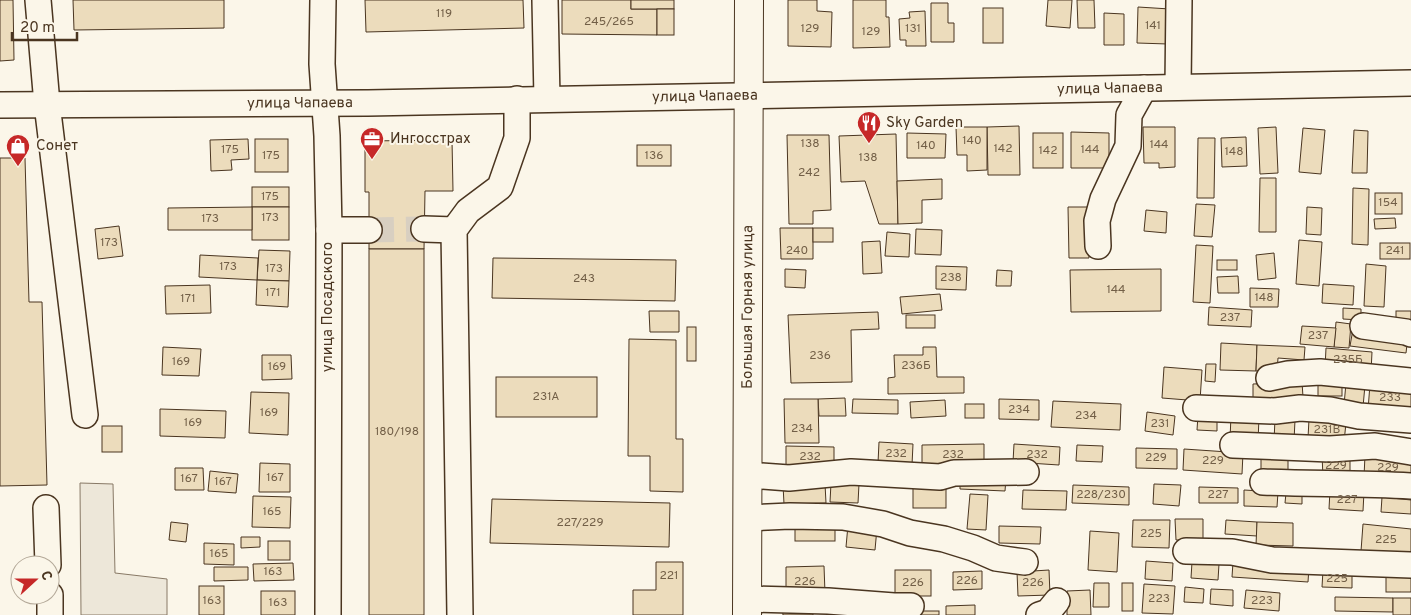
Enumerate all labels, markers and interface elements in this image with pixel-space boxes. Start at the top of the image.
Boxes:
house number: 119 [436,6,452,22]
scale bar [12,10,78,42]
house number: 245/265 [584,14,634,30]
house number: 141 [1145,18,1161,34]
text: 20 m [20,19,55,38]
house number: 129 [801,21,819,37]
house number: 131 [905,21,921,37]
house number: 129 [862,24,880,40]
street label: улица Чапаева [1057,78,1163,99]
street label: улица Чапаева [652,86,758,107]
street label: улица Чапаева [247,94,353,113]
restaurant icon: Sky Garden [856,110,882,144]
place label: Sky Garden [886,114,963,133]
office icon: Ингосстрах [359,126,385,160]
place label: Ингосстрах [390,130,471,149]
shop icon: Сонет [5,133,31,167]
house number: 140 [962,133,982,149]
house number: 138 [800,136,820,152]
place label: Сонет [36,137,78,156]
house number: 144 [1149,137,1169,153]
house number: 140 [916,138,936,154]
house number: 142 [993,141,1013,157]
house number: 175 [221,142,239,158]
house number: 144 [1080,142,1100,158]
house number: 142 [1038,143,1058,159]
house number: 148 [1224,144,1244,160]
house number: 175 [262,148,280,164]
house number: 136 [645,148,663,164]
house number: 138 [858,150,878,166]
house number: 242 [798,165,820,181]
house number: 175 [261,189,279,205]
house number: 154 [1378,195,1398,211]
house number: 173 [261,210,279,226]
house number: 173 [201,211,219,227]
street label: Большая Горная улица [738,225,758,389]
house number: 173 [100,235,118,251]
street label: улица Посадского [319,242,338,372]
house number: 240 [786,243,808,259]
house number: 241 [1385,243,1405,259]
house number: 173 [219,259,237,275]
house number: 173 [265,261,283,277]
house number: 238 [940,270,962,286]
house number: 243 [573,271,595,287]
house number: 144 [1106,282,1126,298]
house number: 171 [265,285,281,301]
house number: 148 [1254,290,1274,306]
house number: 171 [180,291,196,307]
house number: 237 [1220,310,1240,326]
house number: 237 [1308,328,1328,344]
house number: 236 [809,348,831,364]
house number: 235Б [1333,352,1363,368]
house number: 169 [172,354,190,370]
house number: 236Б [901,358,931,374]
house number: 169 [268,359,286,375]
house number: 231А [533,389,559,405]
house number: 233 [1379,390,1401,406]
house number: 234 [1008,402,1030,418]
house number: 169 [260,405,278,421]
house number: 234 [1075,408,1097,424]
house number: 169 [184,415,202,431]
house number: 231 [1150,416,1170,432]
house number: 234 [791,421,813,437]
house number: 231В [1314,422,1341,438]
house number: 180/198 [375,424,419,440]
house number: 232 [885,446,907,462]
house number: 232 [942,447,964,463]
house number: 232 [1026,447,1048,463]
house number: 232 [799,449,821,465]
house number: 229 [1145,450,1167,466]
house number: 229 [1202,453,1224,469]
house number: 229 [1325,458,1347,474]
house number: 229 [1377,460,1399,476]
house number: 167 [266,470,284,486]
house number: 167 [180,471,198,487]
house number: 167 [214,474,232,490]
house number: 228/230 [1076,487,1126,503]
house number: 227 [1208,487,1228,503]
house number: 227 [1337,492,1357,508]
house number: 165 [262,504,282,520]
house number: 227/229 [556,515,604,531]
house number: 225 [1140,526,1162,542]
house number: 225 [1375,532,1397,548]
house number: 165 [209,546,229,562]
north arrow [10,555,60,605]
house number: 163 [264,564,282,580]
house number: 221 [659,568,679,584]
text: С [36,569,55,583]
house number: 225 [1326,571,1348,587]
house number: 226 [956,573,978,589]
house number: 226 [794,574,816,590]
house number: 226 [902,575,924,591]
house number: 226 [1022,575,1044,591]
house number: 223 [1148,591,1170,607]
house number: 163 [203,593,221,609]
house number: 223 [1251,593,1273,609]
house number: 163 [269,595,287,611]

